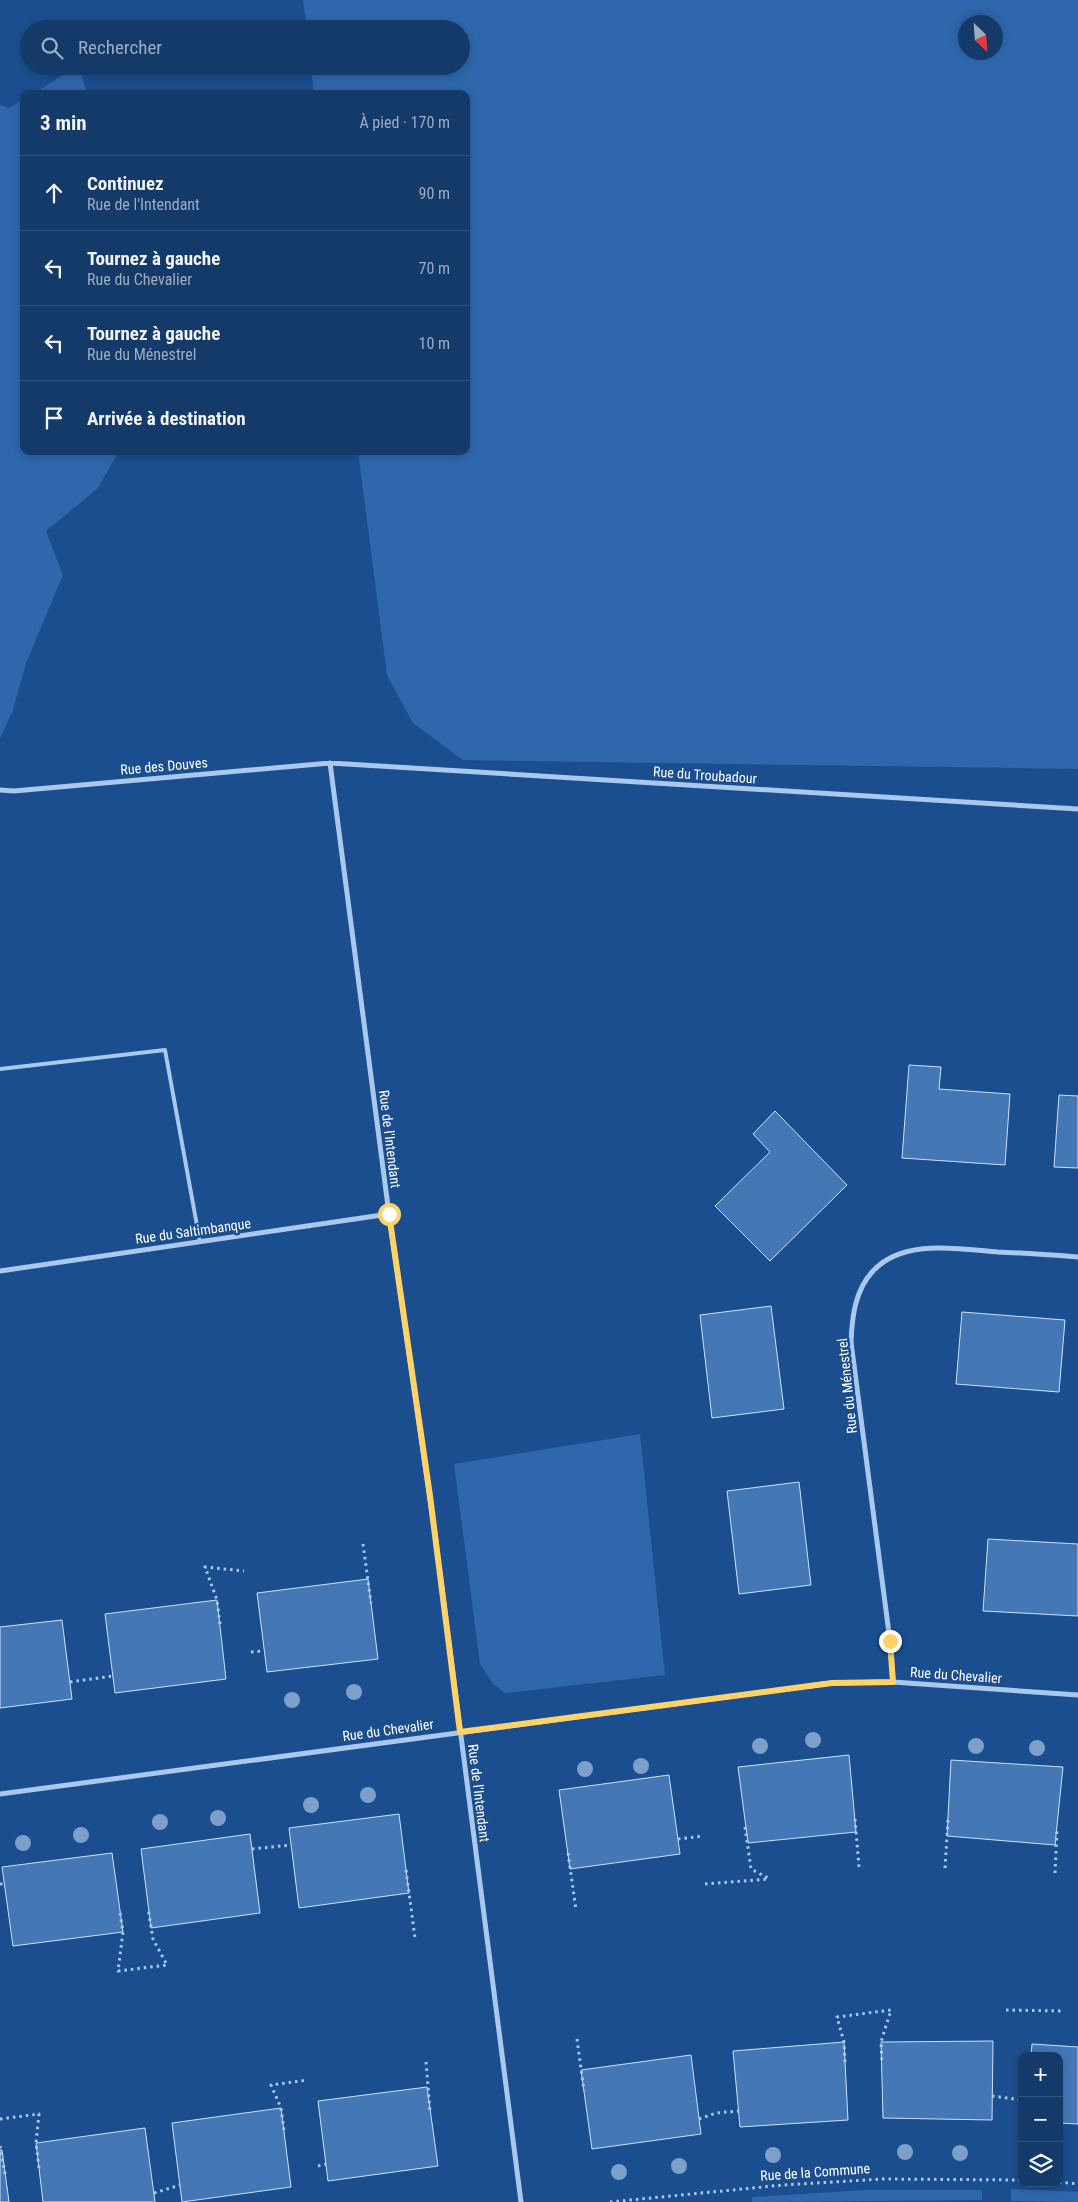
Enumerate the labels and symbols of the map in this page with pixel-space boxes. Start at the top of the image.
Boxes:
north arrow [958,15,1003,60]
street label: Rue des Douves [120,754,208,778]
street label: Rue du Troubadour [653,763,757,787]
street label: Rue de l'Intendant [376,1089,404,1189]
route start [378,1203,401,1226]
street label: Rue du Saltimbanque [134,1215,252,1247]
street label: Rue du Ménestrel [834,1338,860,1434]
route end [879,1630,902,1653]
street label: Rue du Chevalier [910,1664,1002,1686]
street label: Rue du Chevalier [341,1716,435,1744]
street label: Rue de l'Intendant [465,1743,493,1843]
street label: Rue de la Commune [760,2160,871,2184]

